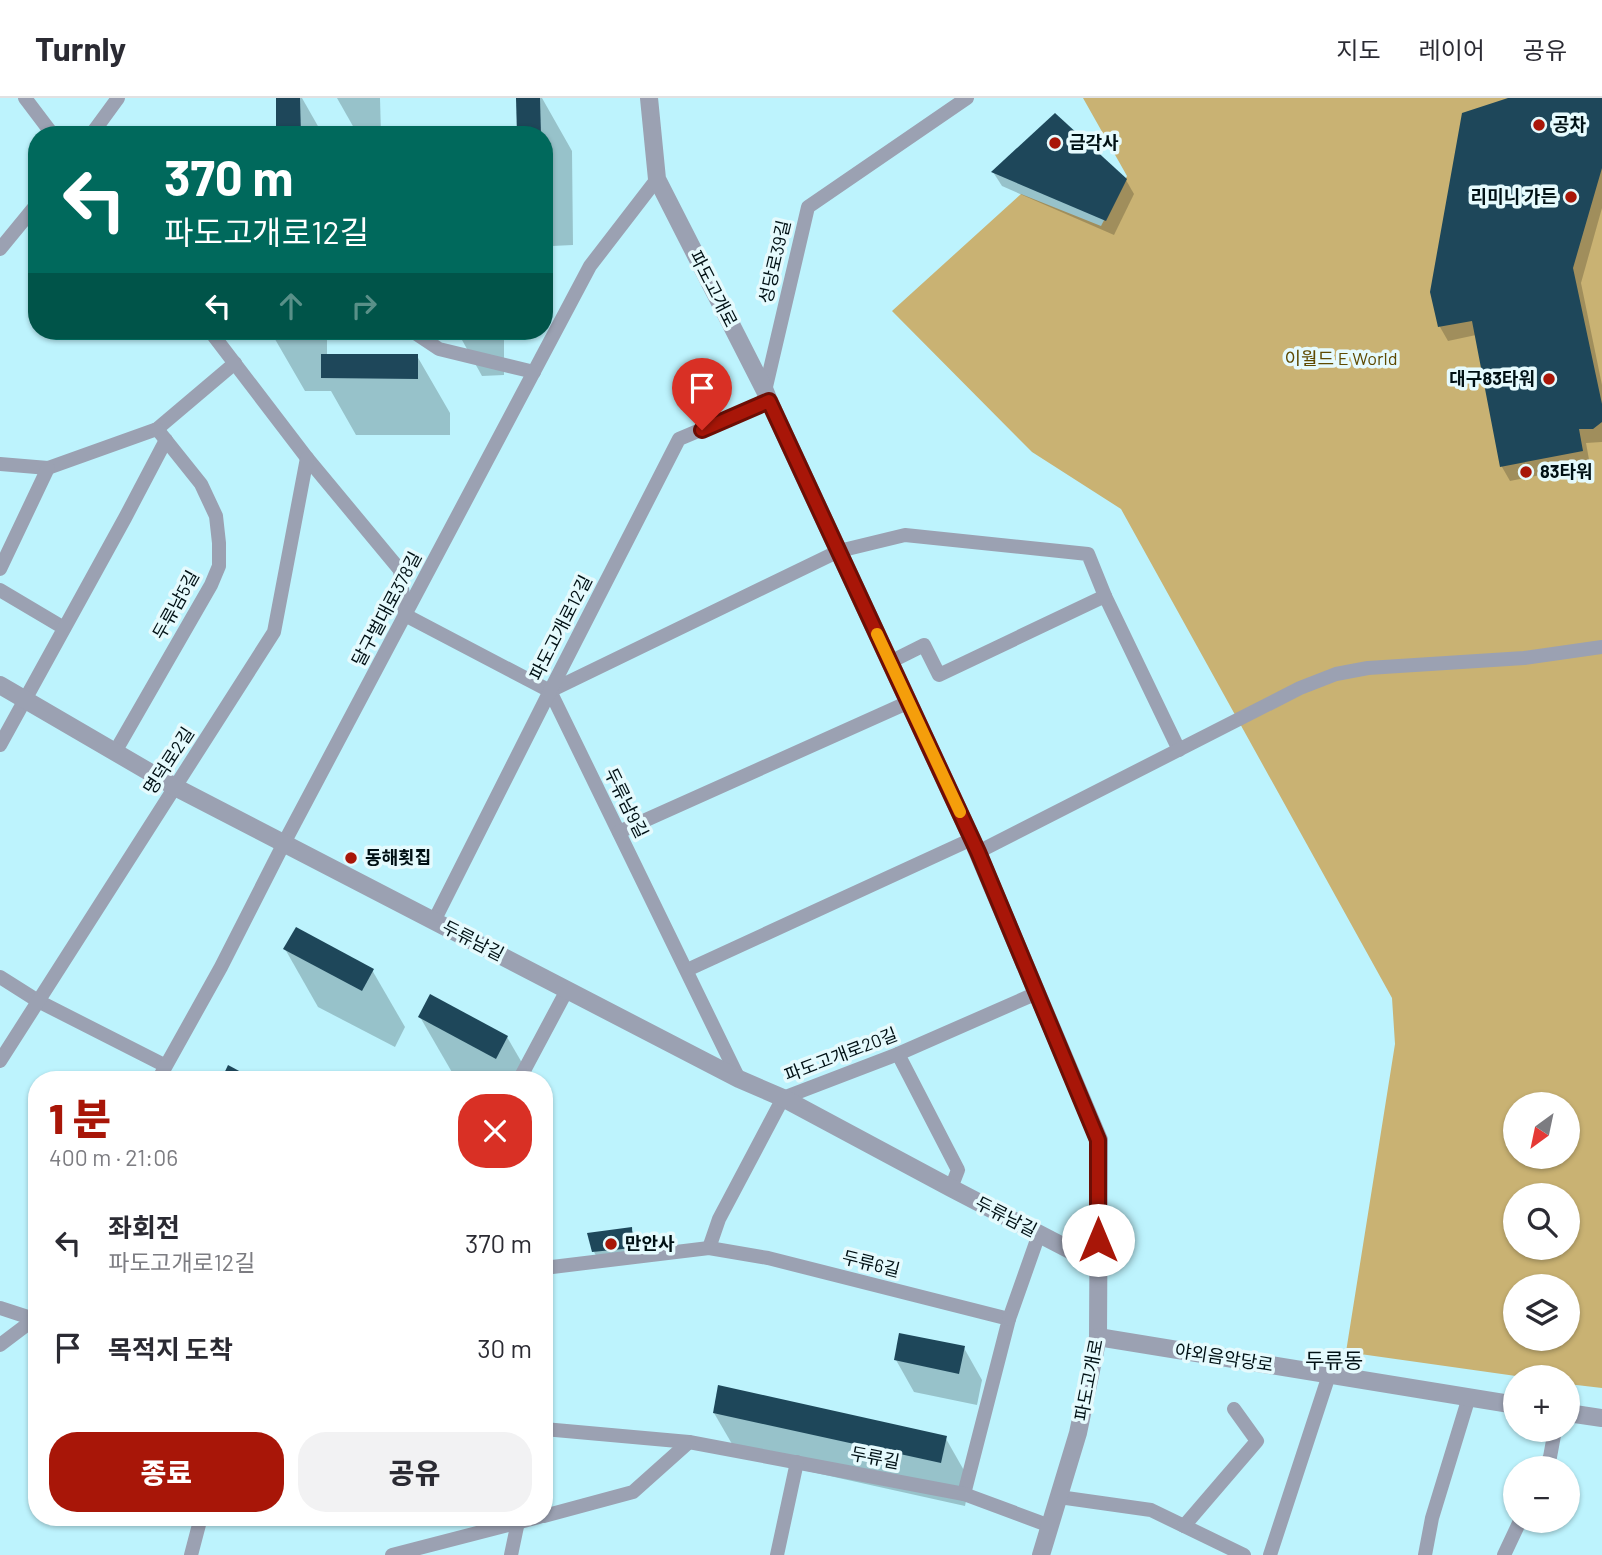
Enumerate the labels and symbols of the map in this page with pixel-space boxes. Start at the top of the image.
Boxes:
place label: 공차 [1553,113,1587,135]
marker: 공차 [1531,117,1547,133]
place label: 금각사 [1069,131,1119,153]
marker: 금각사 [1047,135,1063,151]
place label: 리미니 가든 [1471,185,1557,207]
marker: 리미니 가든 [1563,189,1579,205]
street label: 성당로39길 [754,218,794,306]
street label: 파도고개로 [685,247,742,330]
park label: 이월드 E World [1284,347,1398,369]
pin [672,358,732,430]
place label: 대구83타워 [1449,367,1535,389]
marker: 대구83타워 [1541,371,1557,387]
place label: 83타워 [1540,460,1593,482]
marker: 83타워 [1518,464,1534,480]
street label: 달구벌대로378길 [347,548,426,670]
street label: 두류남5길 [147,566,203,643]
street label: 파도고개로12길 [524,571,596,684]
street label: 명덕로2길 [138,723,198,798]
street label: 두류남9길 [600,764,653,841]
place label: 동해횟집 [365,846,431,868]
marker: 동해횟집 [343,850,359,866]
street label: 두류남길 [439,915,508,965]
street label: 파도고개로20길 [781,1022,900,1086]
north arrow [1503,1092,1580,1169]
street label: 두류남길 [972,1191,1041,1241]
position arrow [1061,1203,1135,1277]
place label: 만안사 [625,1232,675,1254]
marker: 만안사 [603,1236,619,1252]
street label: 두류6길 [840,1245,903,1281]
street label: 파도고개로 [1069,1337,1107,1423]
street label: 야외음악당로 [1173,1338,1275,1376]
district label: 두류동 [1305,1347,1363,1372]
street label: 두류길 [849,1441,902,1473]

